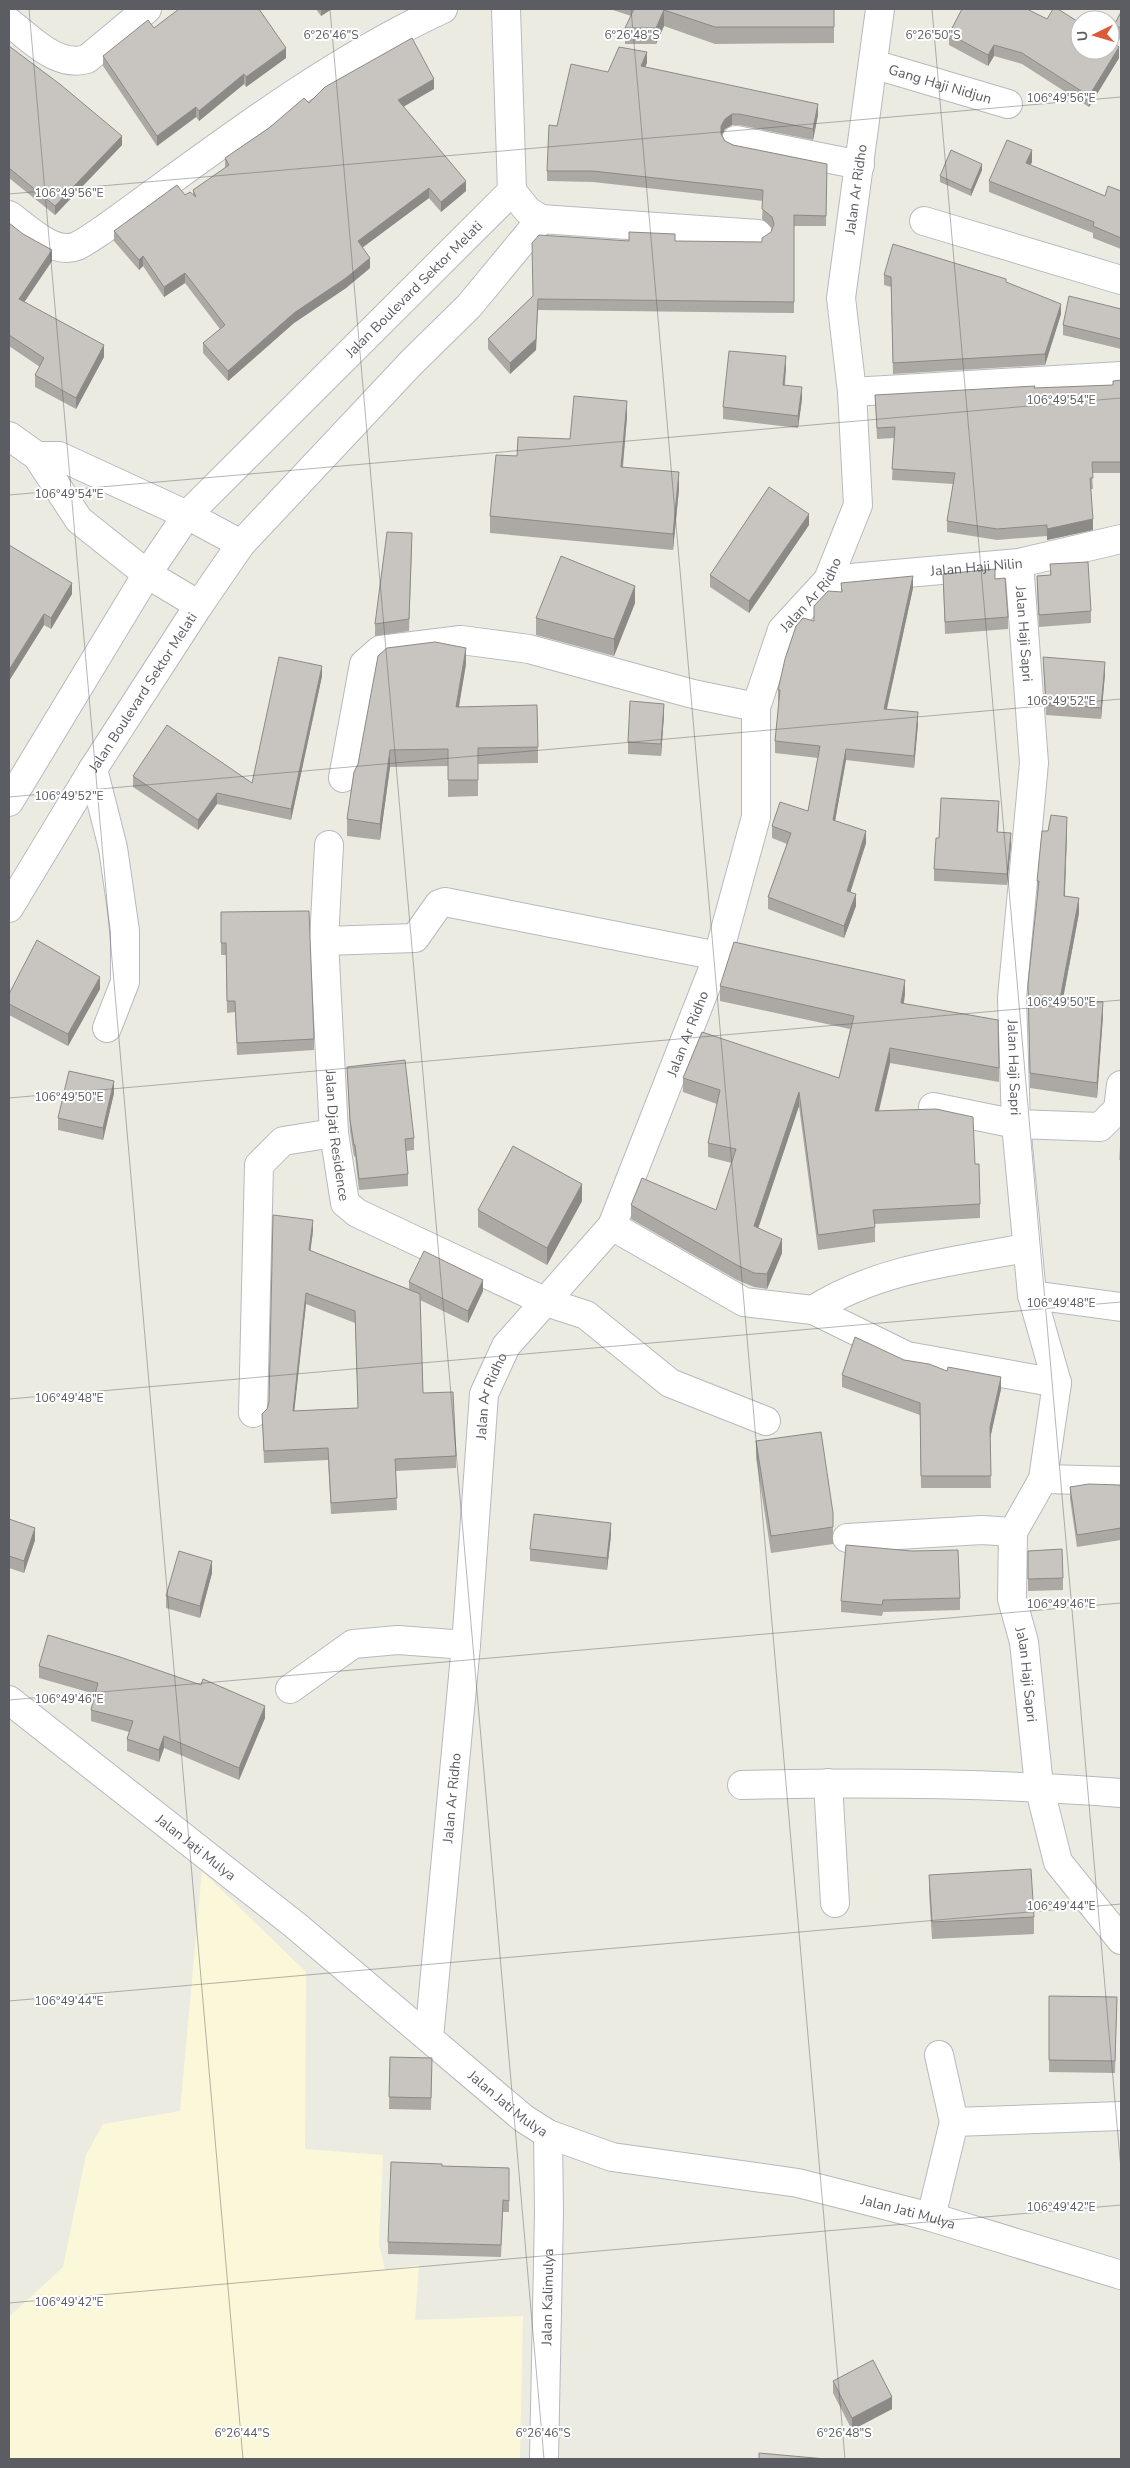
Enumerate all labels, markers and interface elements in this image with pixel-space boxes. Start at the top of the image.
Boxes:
north arrow [1070,10,1120,60]
text: 6°26'46"S [303,27,359,43]
text: 6°26'48"S [604,27,660,43]
text: 6°26'50"S [905,27,961,43]
text: U [1073,30,1092,42]
street label: Gang Haji Nidjun [886,60,994,108]
text: 106°49'56"E [1026,90,1096,106]
street label: Jalan Ar Ridho [840,143,871,236]
text: 106°49'56"E [34,185,104,201]
street label: Jalan Boulevard Sektor Melati [340,216,486,362]
text: 106°49'54"E [1026,392,1096,408]
text: 106°49'54"E [34,486,104,502]
street label: Jalan Haji Nilin [929,553,1023,580]
street label: Jalan Ar Ridho [775,554,846,636]
street label: Jalan Haji Sapri [1011,584,1037,682]
street label: Jalan Boulevard Sektor Melati [84,609,201,776]
text: 106°49'52"E [1026,693,1096,709]
text: 106°49'52"E [34,788,104,804]
street label: Jalan Ar Ridho [662,988,713,1080]
text: 106°49'50"E [1026,994,1096,1010]
street label: Jalan Haji Sapri [1003,1018,1025,1116]
street label: Jalan Djati Residence [321,1068,354,1202]
text: 106°49'50"E [34,1089,104,1105]
text: 106°49'48"E [1026,1295,1096,1311]
street label: Jalan Ar Ridho [471,1349,511,1441]
text: 106°49'48"E [34,1390,104,1406]
text: 106°49'46"E [1026,1596,1096,1612]
street label: Jalan Haji Sapri [1010,1624,1042,1723]
text: 106°49'46"E [34,1691,104,1707]
street label: Jalan Ar Ridho [438,1752,465,1845]
street label: Jalan Jati Mulya [151,1809,240,1885]
text: 106°49'44"E [1026,1898,1096,1914]
text: 106°49'44"E [34,1993,104,2009]
street label: Jalan Jati Mulya [463,2065,552,2141]
street label: Jalan Jati Mulya [858,2190,958,2233]
text: 106°49'42"E [1026,2199,1096,2215]
street label: Jalan Kalimulya [537,2248,558,2347]
text: 106°49'42"E [34,2294,104,2310]
text: 6°26'44"S [214,2425,270,2441]
text: 6°26'46"S [515,2425,571,2441]
text: 6°26'48"S [816,2425,872,2441]

